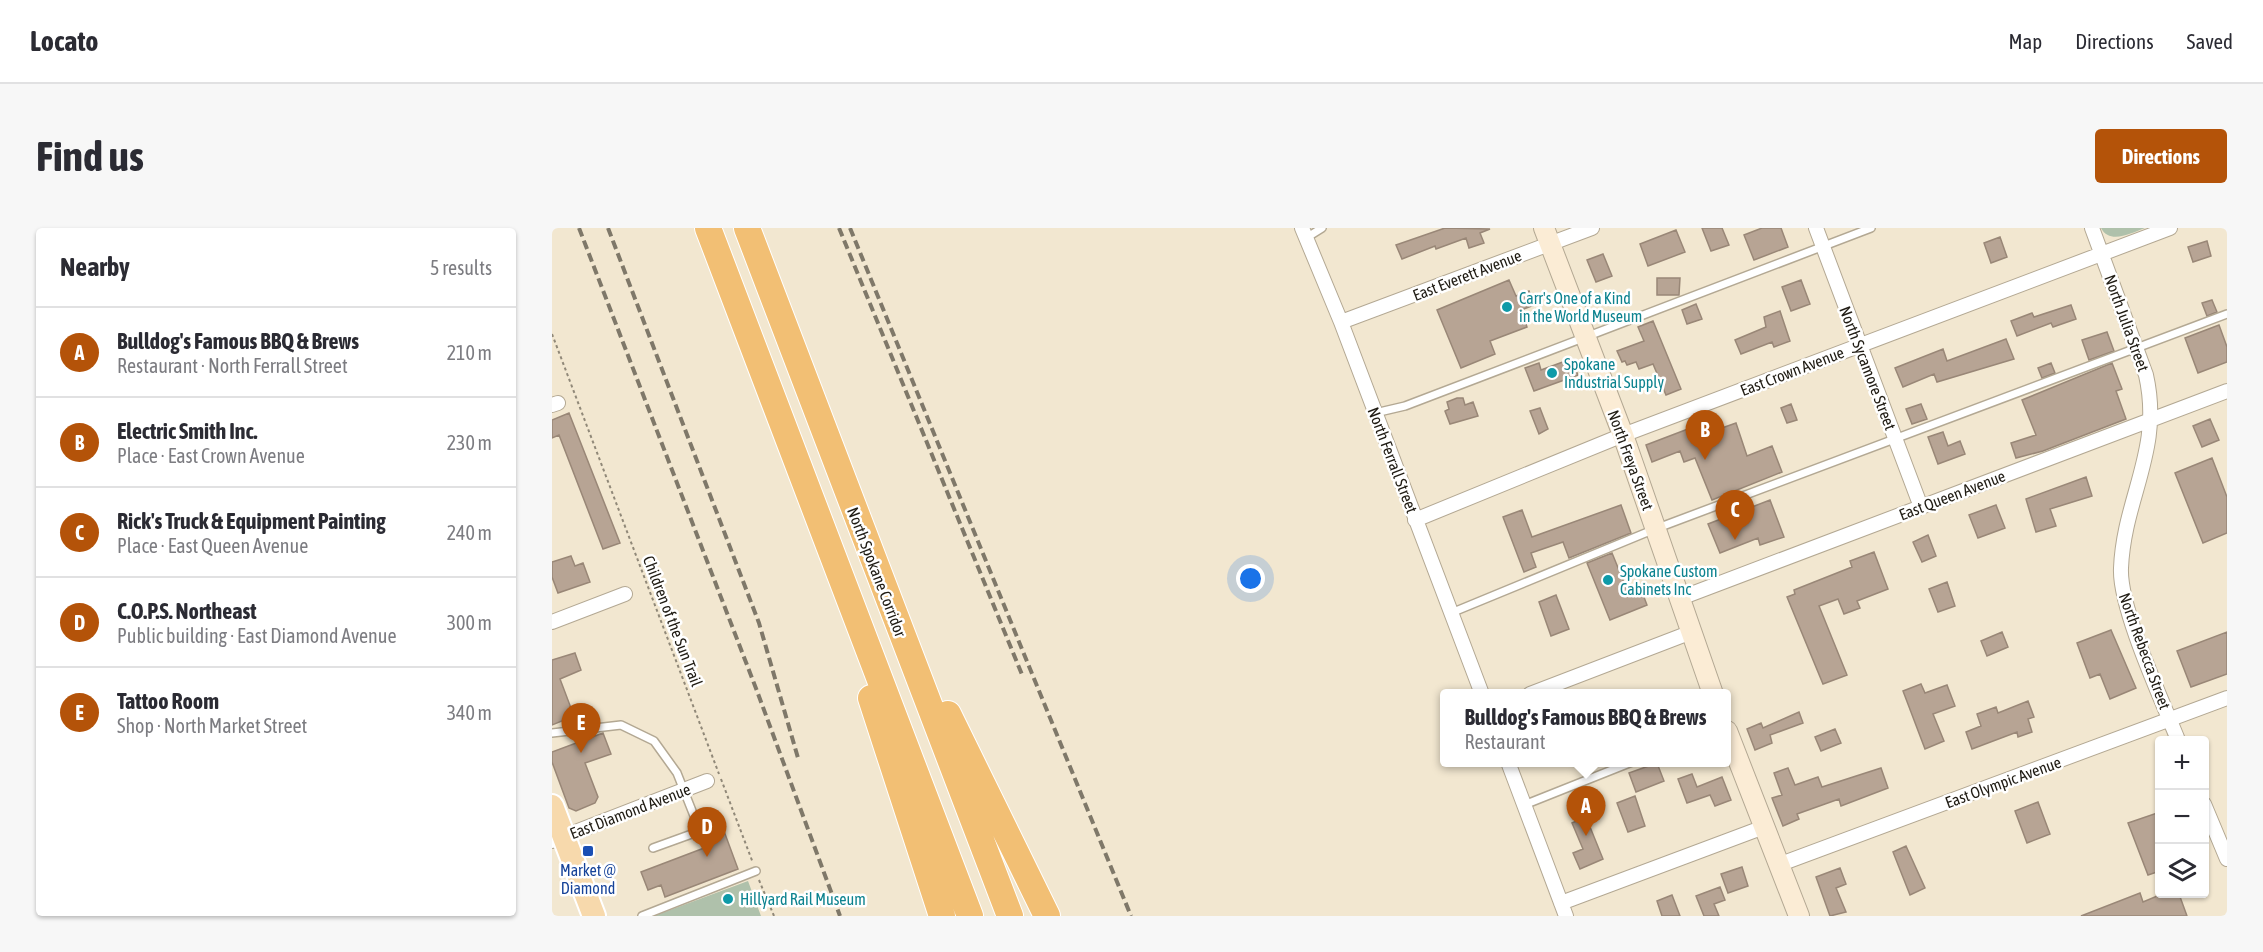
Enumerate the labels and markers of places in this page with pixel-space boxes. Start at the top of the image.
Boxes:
place label: Carr's One of a Kind in the World Museum [1519,289,1642,325]
marker: Carr's One of a Kind in the World Museum [1500,300,1514,314]
place label: Spokane Industrial Supply [1564,355,1664,392]
marker: Spokane Industrial Supply [1545,366,1559,380]
pin: B [1686,410,1724,460]
pin: C [1716,490,1754,540]
place label: Spokane Custom Cabinets Inc [1620,562,1718,598]
marker: Spokane Custom Cabinets Inc [1601,573,1615,587]
pin: E [561,704,600,753]
pin: A [1566,786,1606,836]
pin: D [688,808,726,857]
marker: Market @ Diamond [581,844,595,858]
place label: Market @ Diamond [560,861,616,897]
place label: Hillyard Rail Museum [740,890,866,909]
marker: Hillyard Rail Museum [721,892,735,906]

